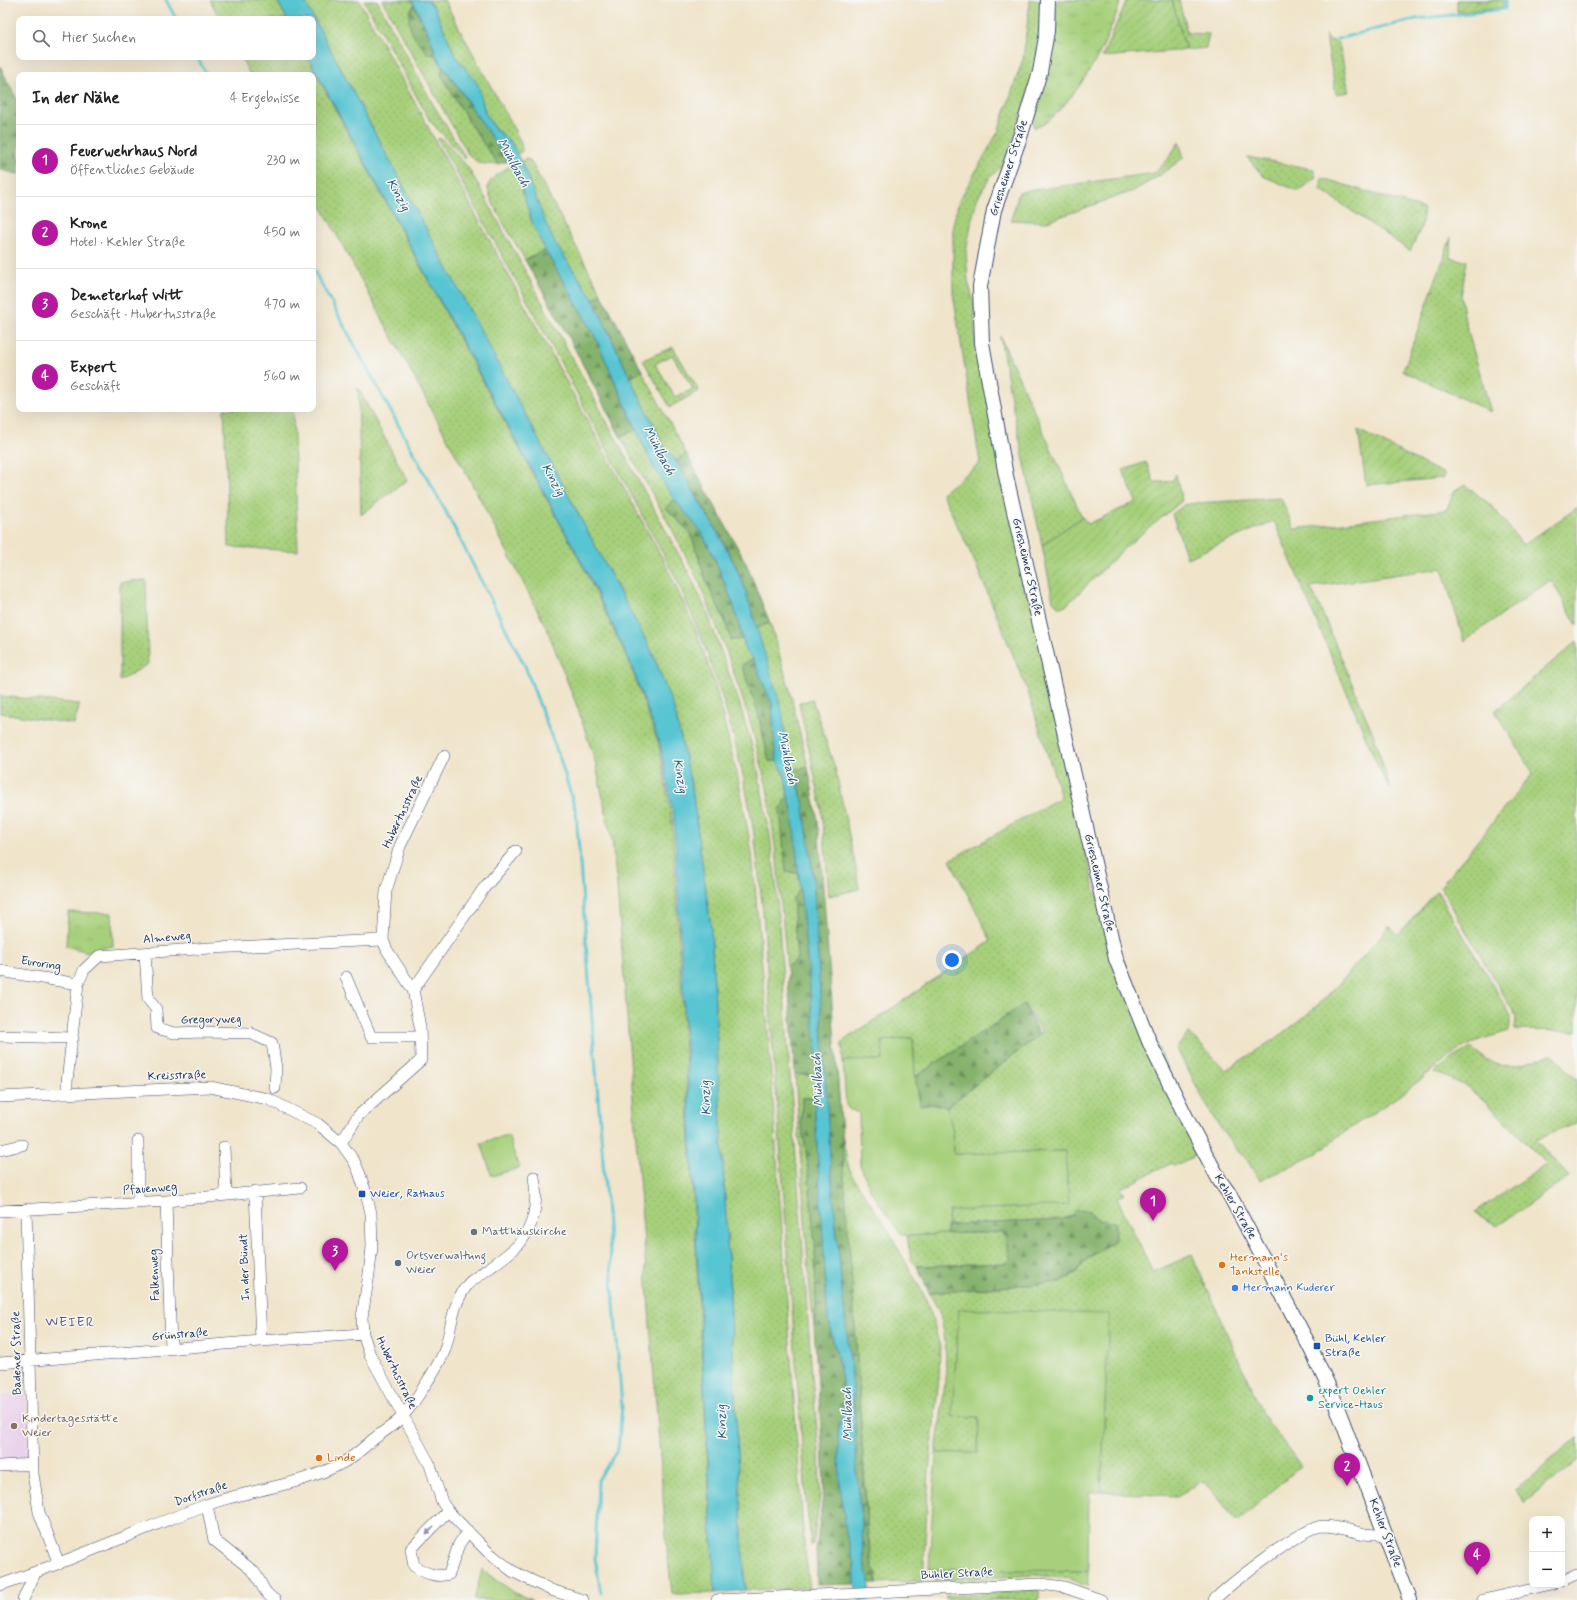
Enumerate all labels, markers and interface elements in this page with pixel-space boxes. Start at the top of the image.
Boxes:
search box [16,16,316,60]
icon: search [30,27,52,49]
text: Hier suchen [62,28,136,48]
text: In der Nähe [32,87,120,109]
text: 4 Ergebnisse [230,90,300,107]
street label: Griesheimer Straße [986,118,1032,218]
water label: Mühlbach [493,135,534,191]
text: Feuerwehrhaus Nord [70,142,197,162]
text: 1 [42,152,48,169]
text: 230 m [266,152,300,169]
text: Öffentliches Gebäude [70,162,195,179]
water label: Kinzig [382,176,414,215]
text: Krone [70,214,108,234]
text: 2 [42,224,48,241]
text: 450 m [264,224,300,241]
text: Hotel · Kehler Straße [70,234,185,251]
text: Demeterhof Witt [70,286,183,306]
text: 3 [42,296,48,313]
text: 470 m [264,296,300,313]
text: Geschäft · Hubertusstraße [70,306,216,323]
text: Expert [70,358,117,378]
text: 4 [41,368,49,385]
text: 560 m [263,368,300,385]
text: Geschäft [70,378,121,395]
water label: Mühlbach [639,423,679,479]
water label: Kinzig [537,461,569,500]
street label: Griesheimer Straße [1008,516,1046,618]
water label: Mühlbach [773,730,801,786]
water label: Kinzig [669,757,691,795]
street label: Hubertusstraße [379,773,427,851]
street label: Griesheimer Straße [1080,832,1118,934]
street label: Almeweg [142,928,192,948]
your location [942,950,962,970]
street label: Euroring [20,953,62,975]
street label: Gregoryweg [181,1011,241,1029]
water label: Mühlbach [808,1053,828,1107]
street label: Kreisstraße [147,1067,207,1085]
water label: Kinzig [697,1080,715,1116]
street label: Kehler Straße [1210,1172,1260,1243]
street label: Pfauenweg [122,1179,178,1199]
place label: Weier, Rathaus [370,1186,446,1202]
pin: 1 [1140,1188,1166,1221]
marker: Weier, Rathaus [357,1189,367,1199]
place label: Matthäuskirche [482,1224,567,1240]
marker: Matthäuskirche [469,1227,479,1237]
street label: In der Bündt [236,1233,254,1301]
pin: 3 [322,1238,348,1271]
place label: Ortsverwaltung Weier [406,1248,486,1278]
street label: Falkenweg [146,1249,164,1301]
place label: Hermann's Tankstelle [1230,1250,1289,1280]
marker: Ortsverwaltung Weier [393,1258,403,1268]
marker: Hermann's Tankstelle [1217,1260,1227,1270]
place label: Hermann Kuderer [1243,1280,1335,1296]
marker: Hermann Kuderer [1230,1283,1240,1293]
street label: Badener Straße [8,1311,26,1395]
district label: WEIER [45,1313,95,1331]
street label: Grünstraße [151,1325,209,1345]
place label: Bühl, Kehler Straße [1325,1331,1387,1361]
street label: Hubertusstraße [371,1334,421,1412]
marker: Bühl, Kehler Straße [1312,1341,1322,1351]
place label: expert Oehler Service-Haus [1318,1383,1387,1413]
water label: Mühlbach [839,1387,857,1441]
marker: expert Oehler Service-Haus [1305,1393,1315,1403]
water label: Kinzig [713,1404,731,1440]
place label: Kindertagesstätte Weier [22,1411,118,1441]
marker: Kindertagesstätte Weier [9,1421,19,1431]
place label: Linde [327,1450,356,1466]
marker: Linde [314,1453,324,1463]
pin: 2 [1334,1453,1360,1486]
street label: Dorfstraße [172,1477,230,1511]
street label: Kehler Straße [1365,1496,1406,1570]
map controls [1529,1516,1565,1588]
button: + [1529,1516,1565,1552]
one-way arrow [425,1525,435,1535]
pin: 4 [1464,1542,1490,1575]
button: − [1529,1552,1565,1588]
street label: Bühler Straße [920,1564,994,1584]

